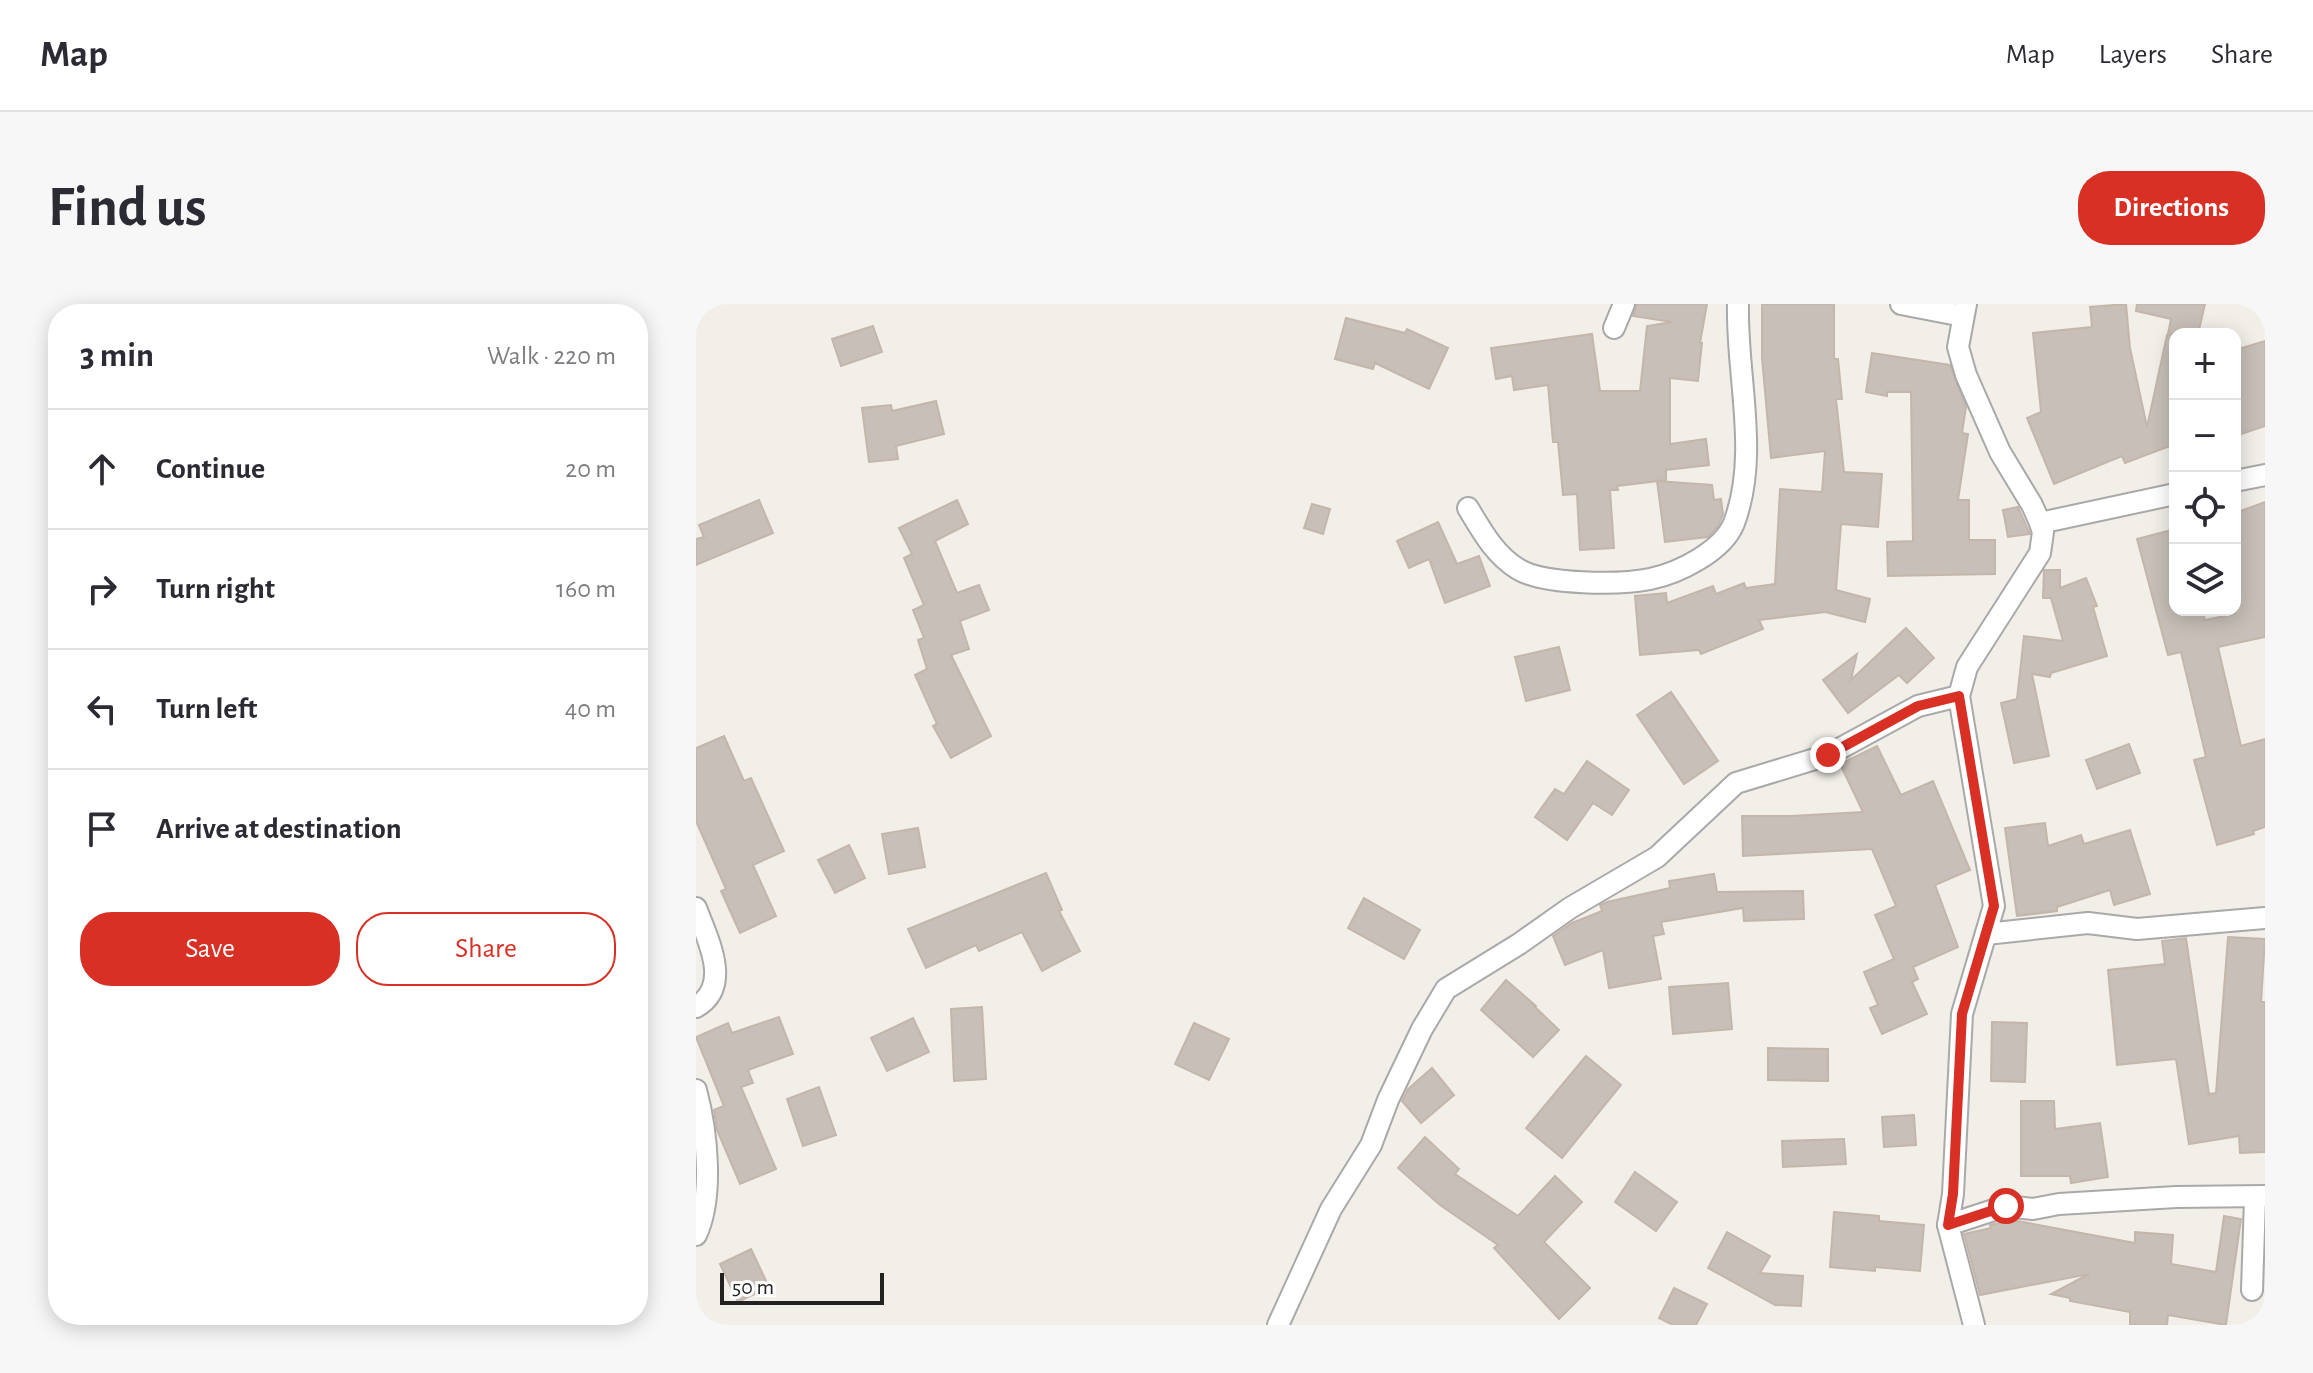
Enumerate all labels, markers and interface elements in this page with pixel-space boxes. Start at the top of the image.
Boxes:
text: Map [40,36,108,74]
text: Map [2006,41,2055,69]
text: Layers [2099,41,2167,69]
text: Share [2211,41,2273,69]
button: Directions [2078,171,2265,245]
text: Find us [48,180,206,236]
map controls [2169,328,2241,616]
button: + [2169,328,2241,400]
text: 3 min [80,339,154,373]
text: Walk · 220 m [487,343,616,369]
button: − [2169,400,2241,472]
icon: ahead [80,447,124,491]
text: Continue [156,454,265,484]
text: 20 m [565,456,616,482]
button: locate [2169,472,2241,544]
button: layers [2169,544,2241,616]
icon: right [80,567,124,611]
text: Turn right [156,574,275,604]
text: 160 m [556,576,616,602]
icon: left [80,687,124,731]
text: Turn left [156,694,257,724]
text: 40 m [565,696,616,722]
route end [1810,737,1846,773]
icon: arrive [80,807,124,851]
text: Arrive at destination [156,814,402,844]
button: Save [80,912,340,986]
button: Share [356,912,616,986]
route start [1988,1188,2024,1224]
scale bar [720,1269,884,1305]
text: 50 m [732,1276,774,1298]

